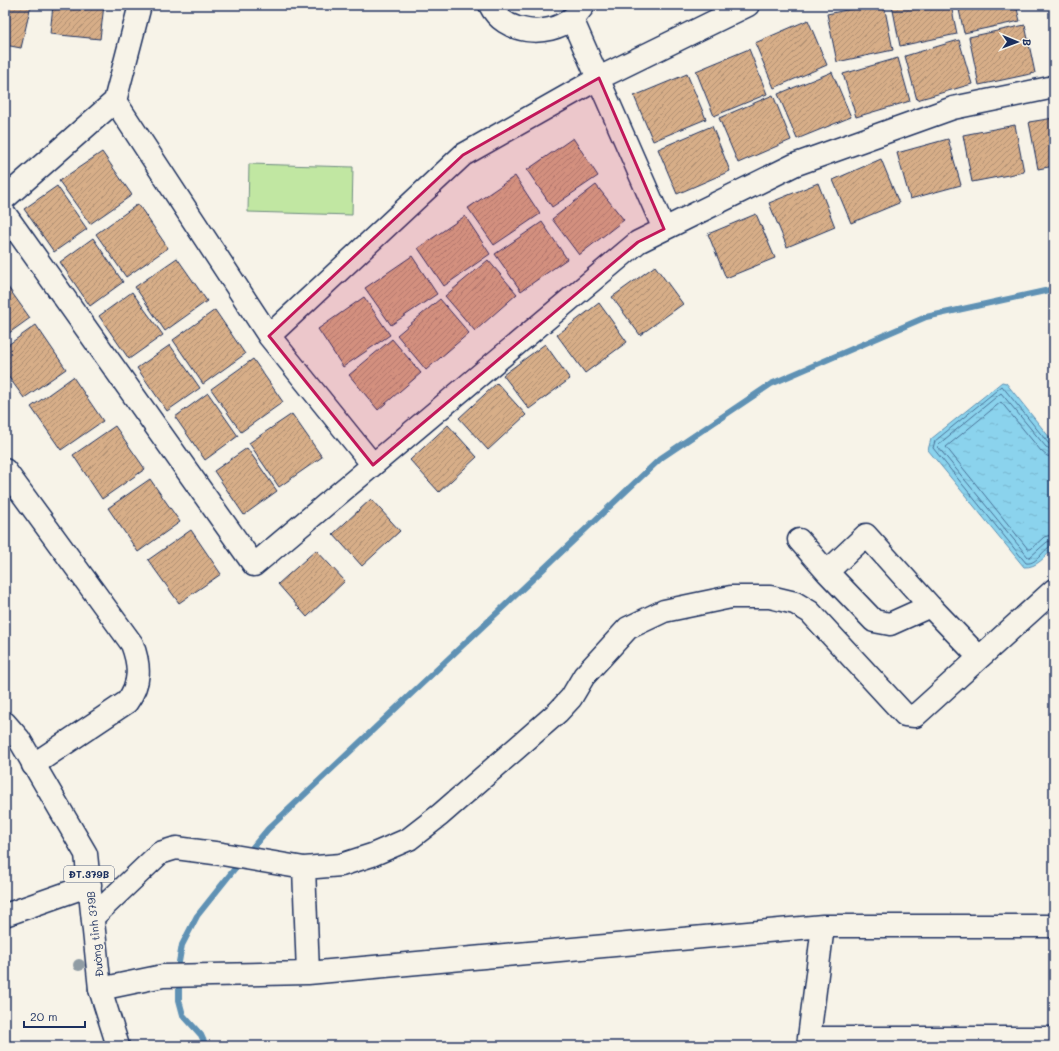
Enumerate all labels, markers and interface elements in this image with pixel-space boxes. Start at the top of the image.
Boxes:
north arrow [997,22,1037,62]
text: B [1020,38,1035,46]
road number: ĐT.379B [64,866,114,882]
street label: Đường tỉnh 379B [83,890,106,978]
scale bar [24,1003,85,1029]
text: 20 m [30,1008,58,1024]

